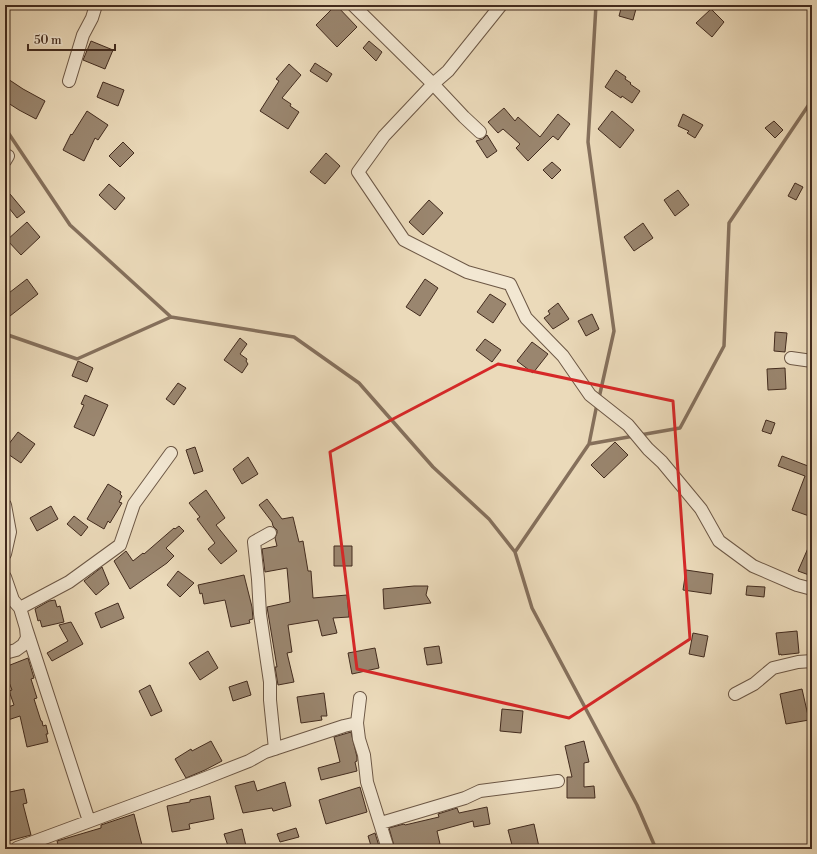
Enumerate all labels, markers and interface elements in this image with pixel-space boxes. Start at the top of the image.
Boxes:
scale bar [28,26,115,52]
text: 50 m [34,33,62,48]

